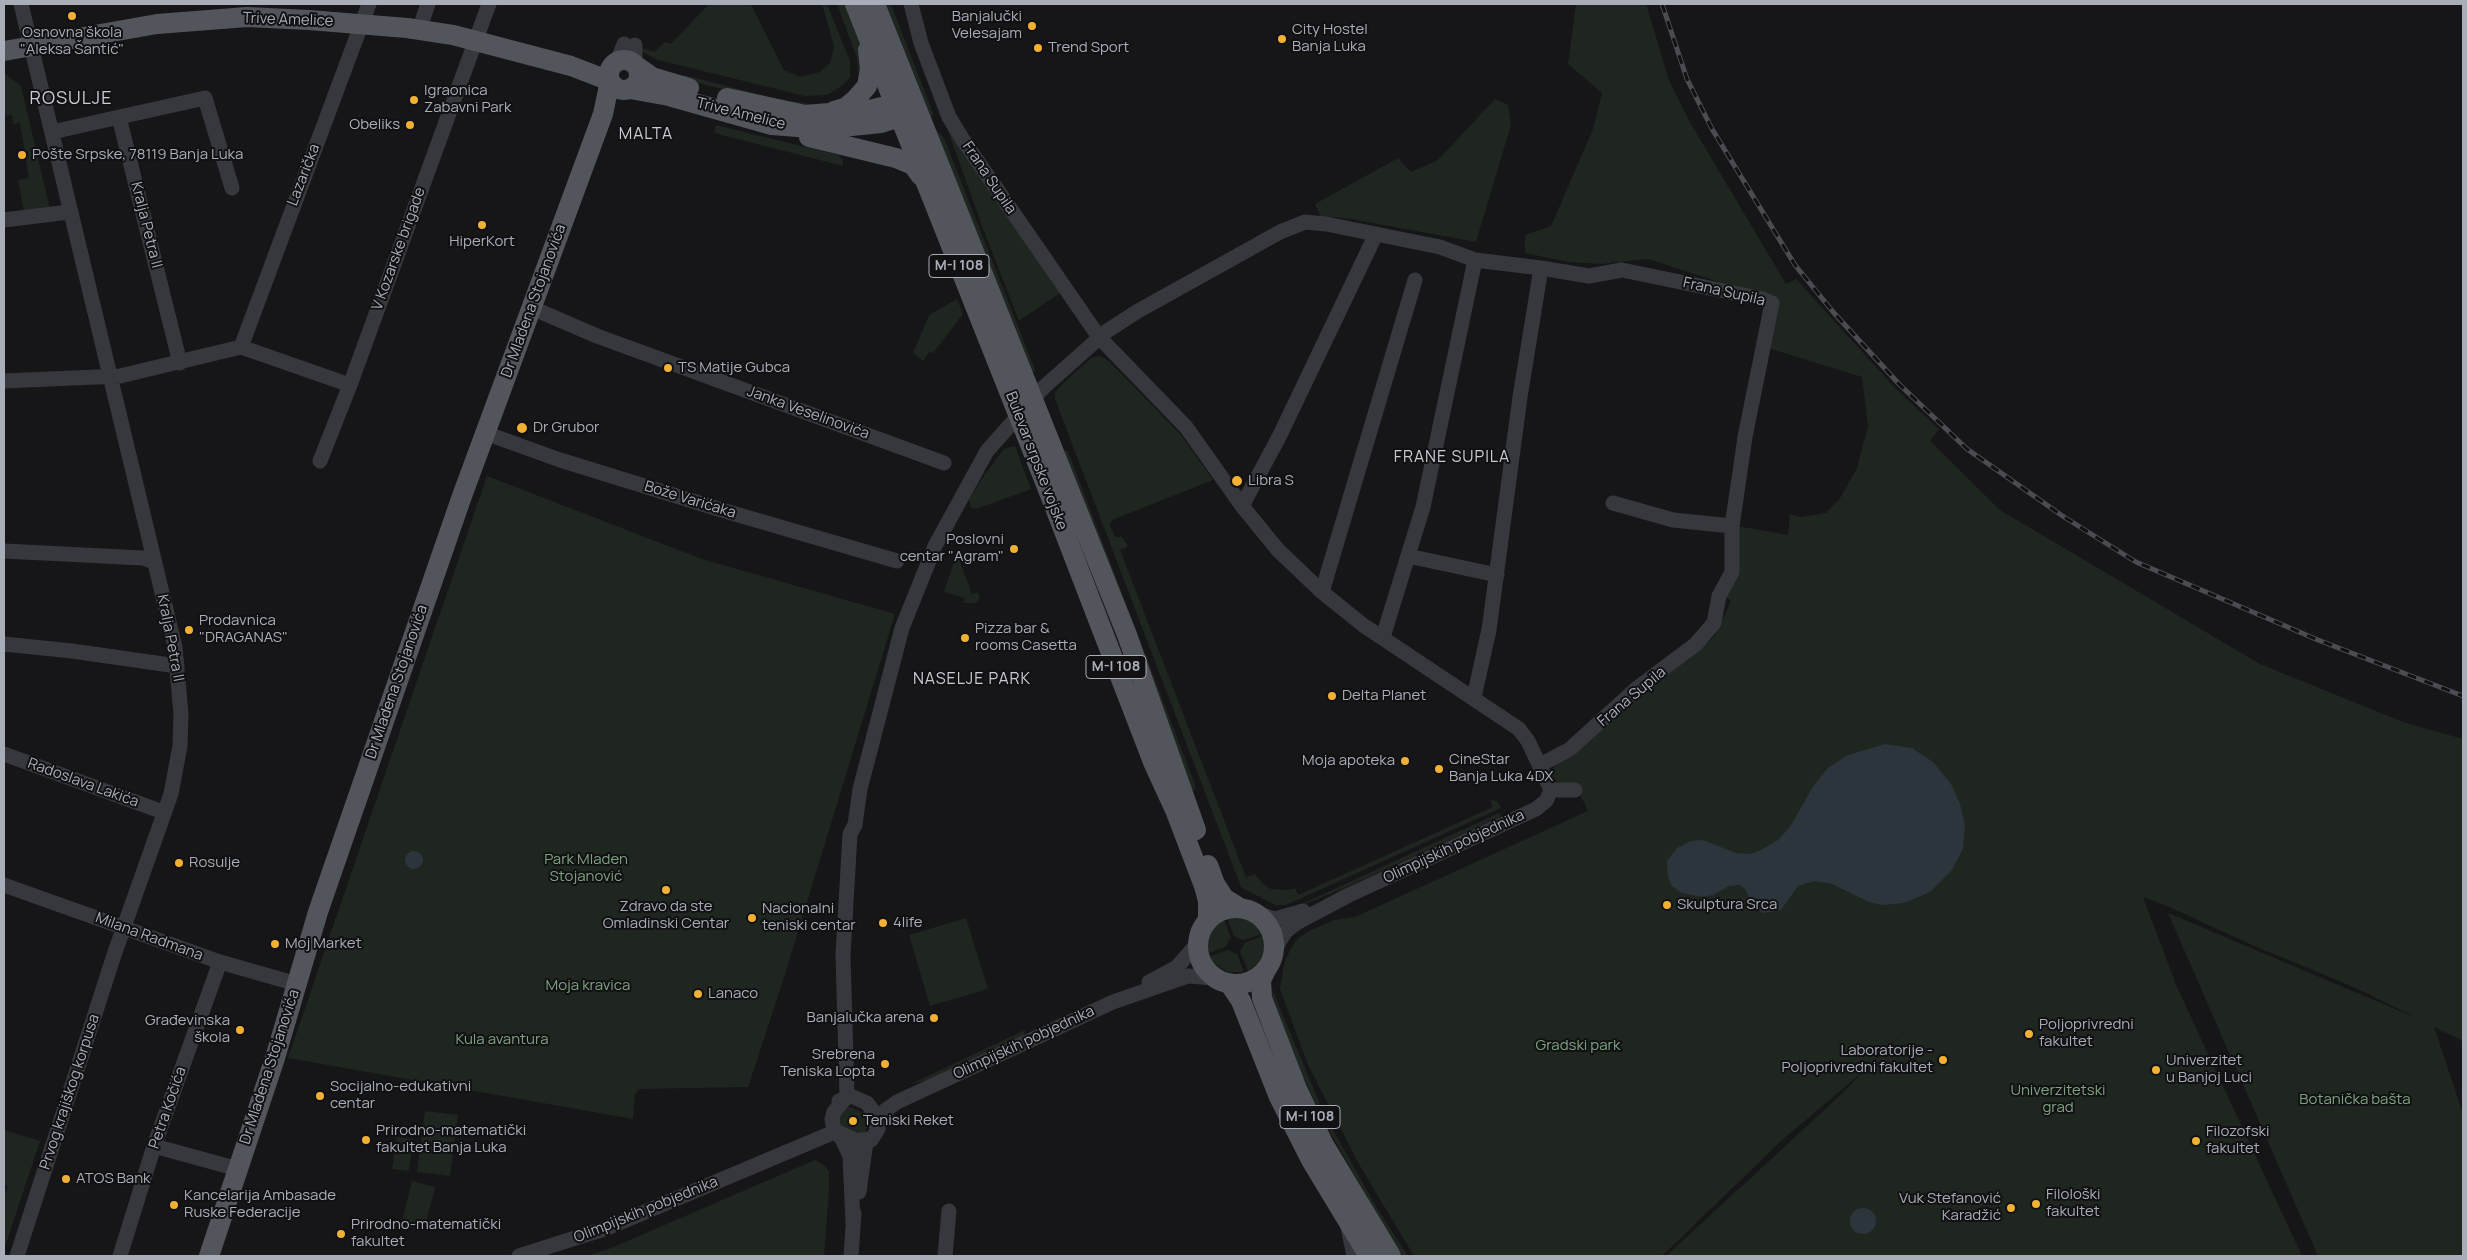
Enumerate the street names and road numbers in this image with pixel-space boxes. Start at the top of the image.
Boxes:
street label: Trive Amelice [242,9,334,31]
street label: Trive Amelice [695,94,787,134]
street label: Frana Supila [958,138,1020,218]
street label: Lazarička [284,142,324,208]
street label: Kralja Petra II [127,180,165,270]
street label: V Kozarske brigade [368,185,430,313]
street label: Dr Mladena Stojanovića [498,222,570,380]
road number: M-I 108 [929,255,989,278]
street label: Frana Supila [1681,274,1767,310]
street label: Janka Veselinovića [744,383,872,443]
street label: Bulevar srpske vojske [1001,389,1071,533]
street label: Bože Varićaka [642,478,738,522]
street label: Kralja Petra II [153,593,187,683]
street label: Dr Mladena Stojanovića [362,603,432,761]
road number: M-I 108 [1086,656,1146,679]
street label: Frana Supila [1594,663,1670,731]
street label: Radoslava Lakića [25,755,141,811]
street label: Olimpijskih pobjednika [1381,806,1527,888]
street label: Milana Radmana [93,909,205,965]
street label: Dr Mladena Stojanovića [236,987,304,1147]
street label: Olimpijskih pobjednika [951,1002,1097,1084]
street label: Prvog krajiškog korpusa [36,1012,104,1172]
street label: Petra Kočića [146,1065,190,1151]
road number: M-I 108 [1280,1106,1340,1128]
street label: Olimpijskih pobjednika [571,1173,721,1247]

